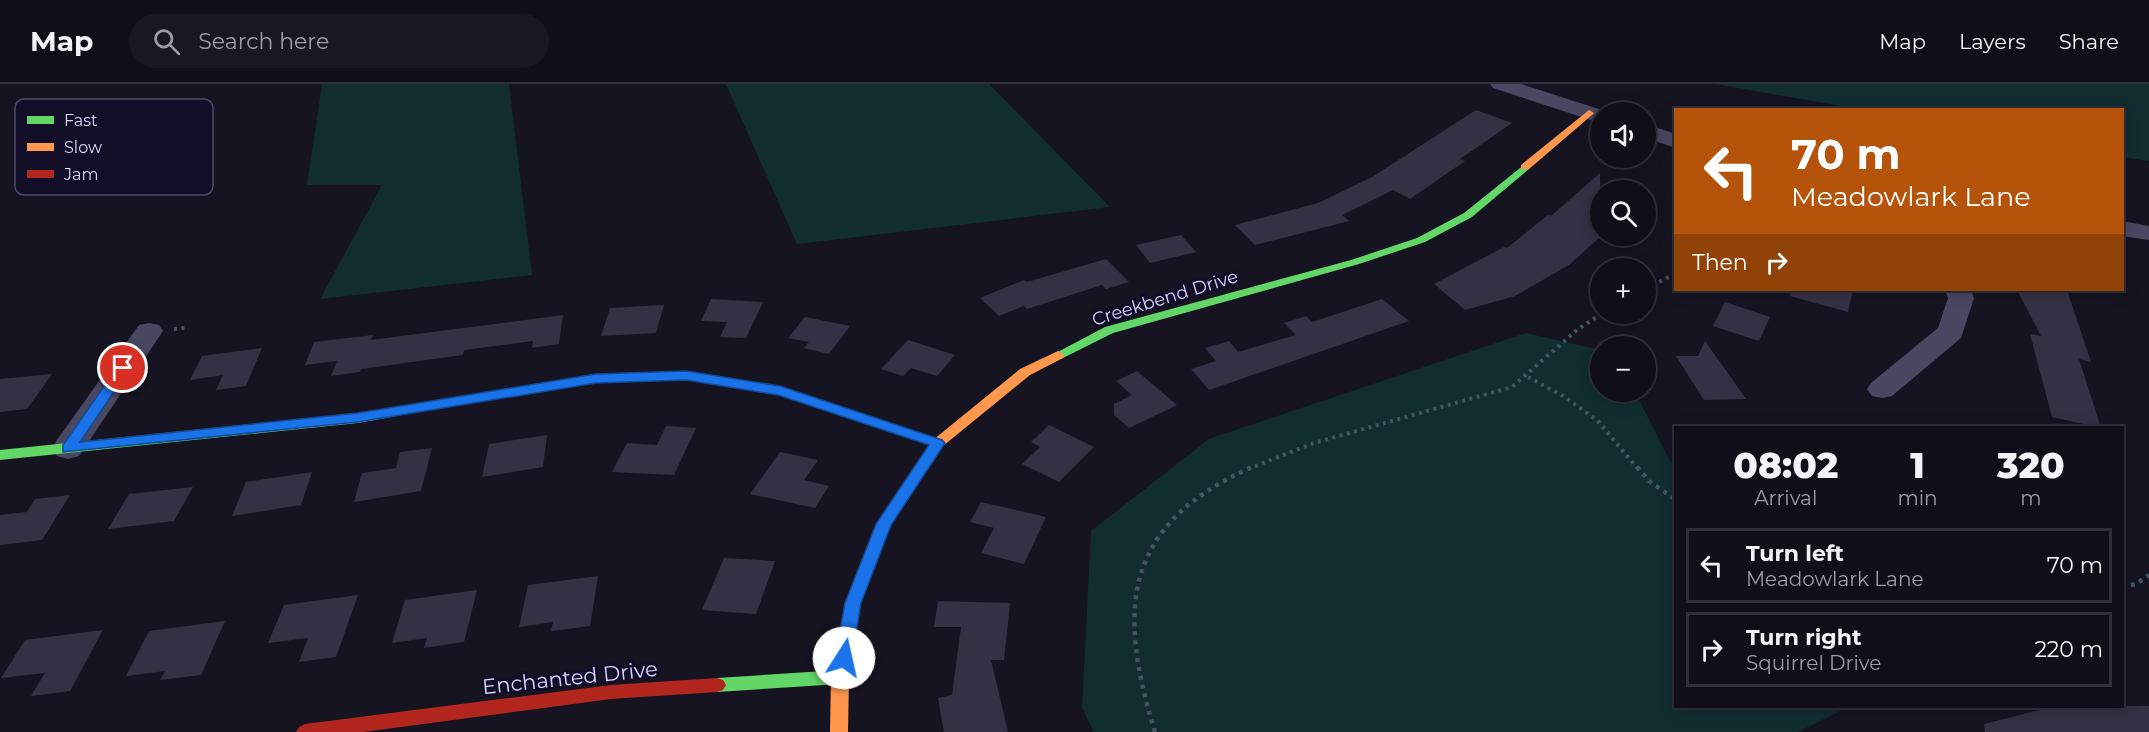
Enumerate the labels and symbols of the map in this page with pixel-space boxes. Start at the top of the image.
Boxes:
legend [15,99,213,195]
text: Fast [64,111,98,130]
text: Slow [64,138,102,157]
text: Jam [63,165,98,184]
street label: Creekbend Drive [1089,265,1241,331]
pin [97,342,148,393]
position arrow [812,626,876,690]
street label: Enchanted Drive [481,656,659,699]

